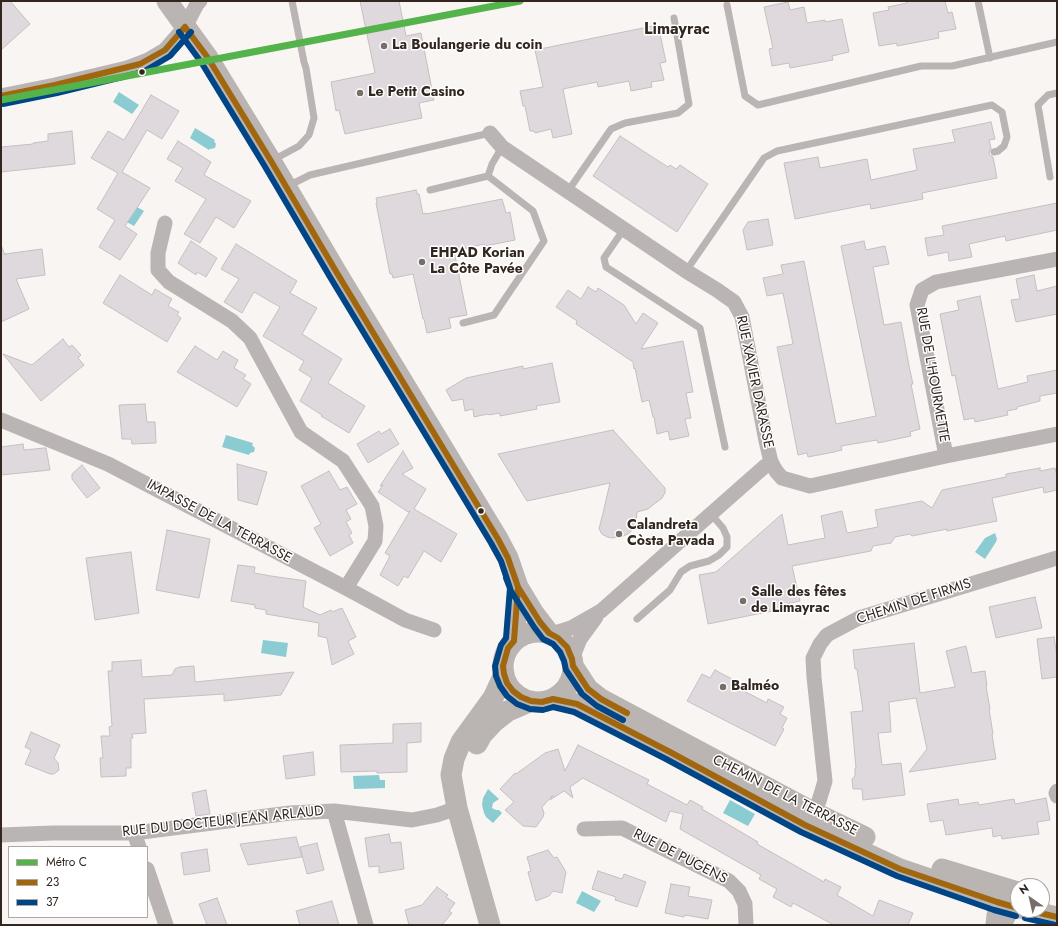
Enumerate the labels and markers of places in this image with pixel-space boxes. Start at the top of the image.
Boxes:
place label: La Boulangerie du coin [392,38,542,54]
marker: La Boulangerie du coin [379,41,389,51]
unlabelled marker [137,67,147,77]
place label: Le Petit Casino [368,85,465,101]
marker: Le Petit Casino [355,88,365,98]
place label: EHPAD Korian La Côte Pavée [430,246,525,278]
marker: EHPAD Korian La Côte Pavée [417,257,427,267]
unlabelled marker [476,506,486,516]
place label: Calandreta Còsta Pavada [627,518,715,550]
marker: Calandreta Còsta Pavada [614,529,624,539]
place label: Salle des fêtes de Limayrac [751,585,846,618]
marker: Salle des fêtes de Limayrac [738,596,748,606]
place label: Balméo [731,679,779,695]
marker: Balméo [718,682,728,692]

